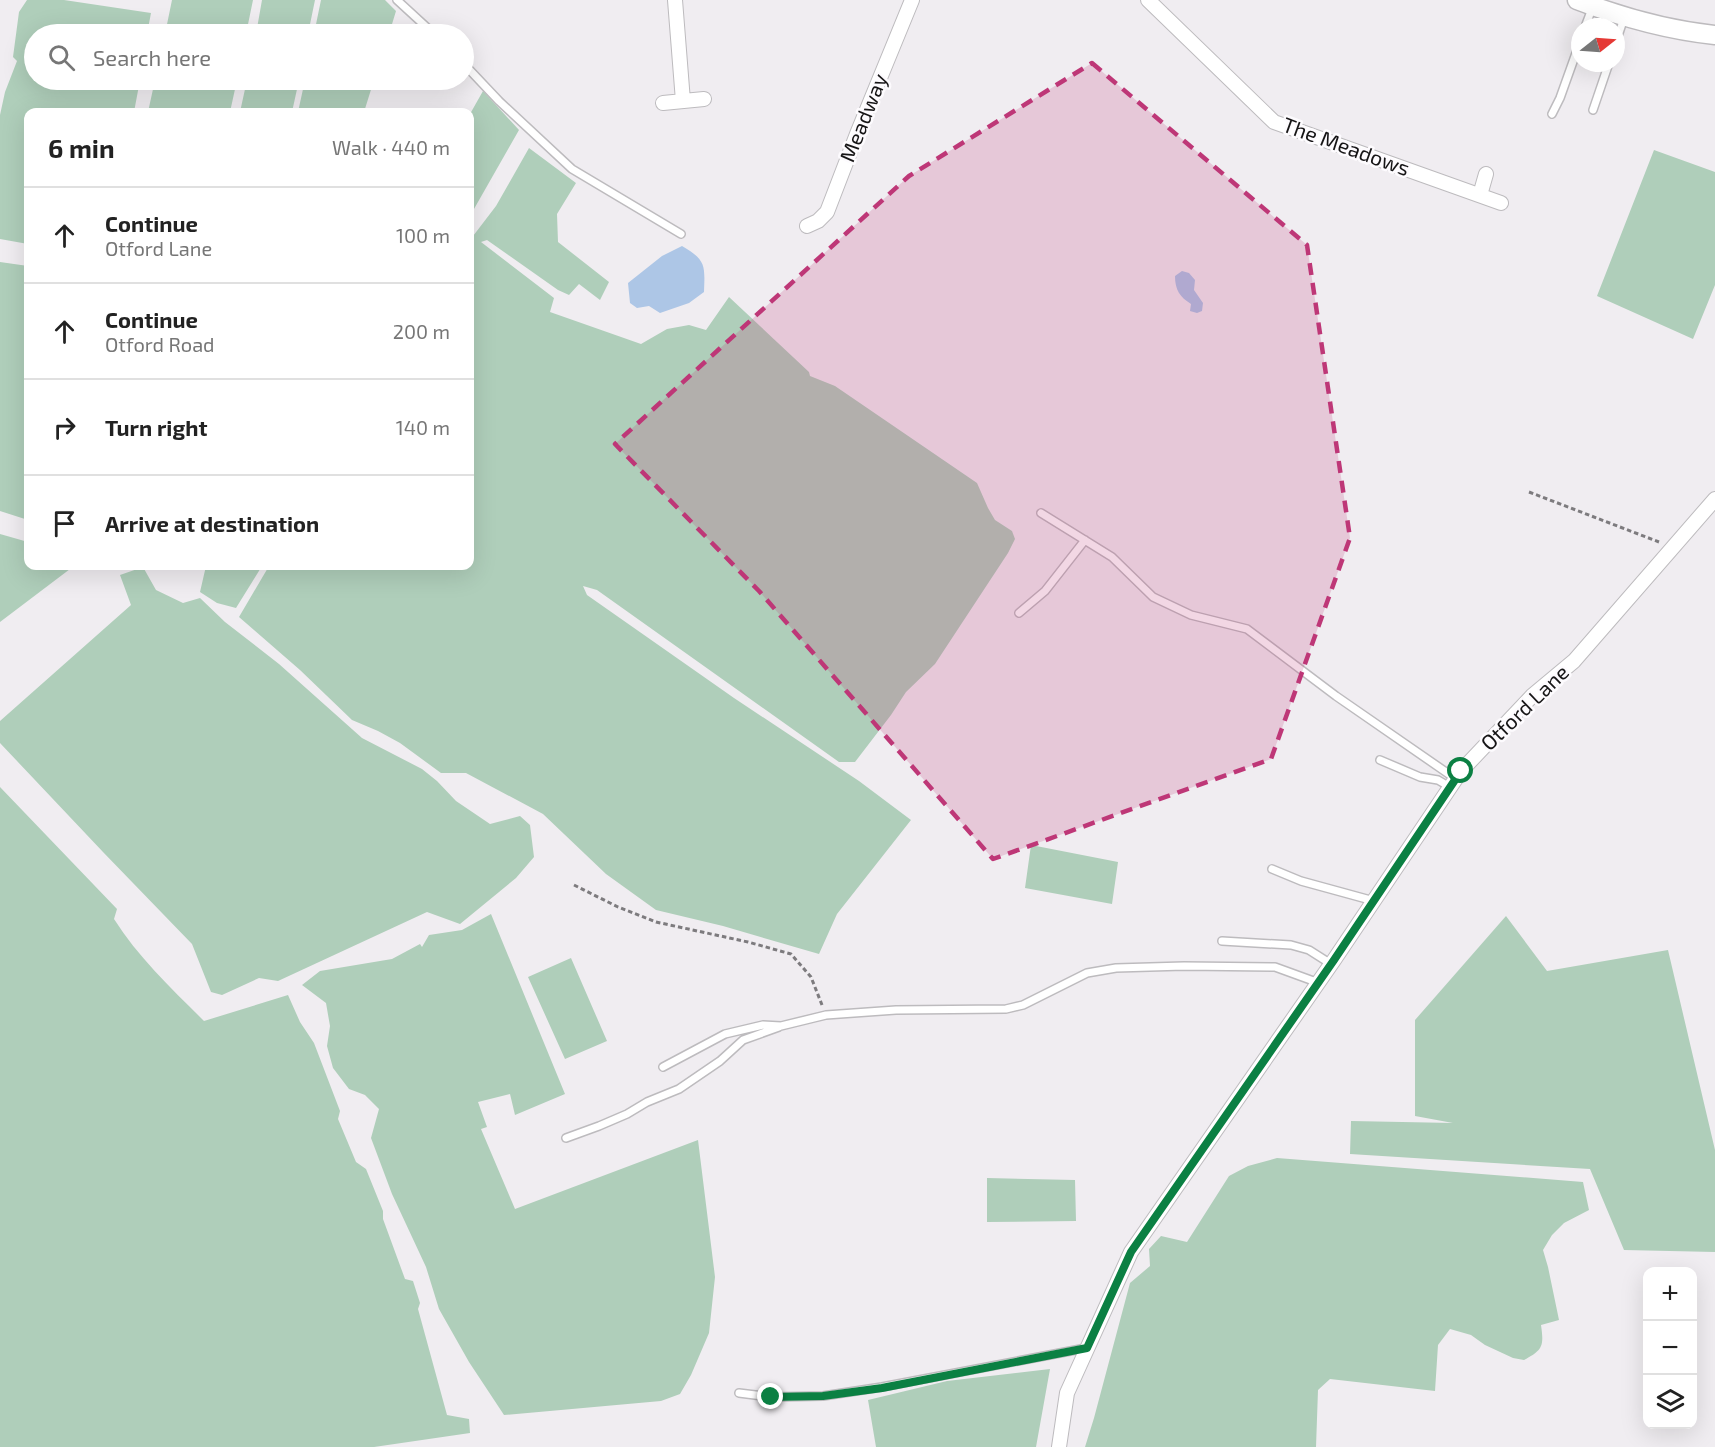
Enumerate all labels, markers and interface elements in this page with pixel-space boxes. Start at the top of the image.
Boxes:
north arrow [1571,18,1625,72]
search box [24,24,474,90]
icon: search [45,41,78,74]
text: Search here [93,44,211,70]
street label: Meadway [834,70,892,165]
street label: The Meadows [1280,111,1413,180]
text: 6 min [48,132,115,163]
text: Walk · 440 m [332,135,450,159]
text: Continue [105,210,198,236]
icon: ahead [48,219,81,252]
text: 100 m [396,223,450,247]
text: Otford Lane [105,236,212,260]
text: Continue [105,306,198,332]
icon: ahead [48,315,81,348]
text: 200 m [393,319,450,343]
text: Otford Road [105,332,215,356]
icon: right [48,411,81,444]
text: Turn right [105,414,207,440]
text: 140 m [396,415,450,439]
icon: arrive [48,507,81,540]
text: Arrive at destination [105,510,319,536]
street label: Otford Lane [1475,659,1573,755]
route start [1447,757,1473,783]
map controls [1643,1267,1697,1429]
button: + [1643,1267,1697,1321]
button: − [1643,1321,1697,1375]
button: layers [1643,1375,1697,1429]
route end [757,1383,783,1409]

